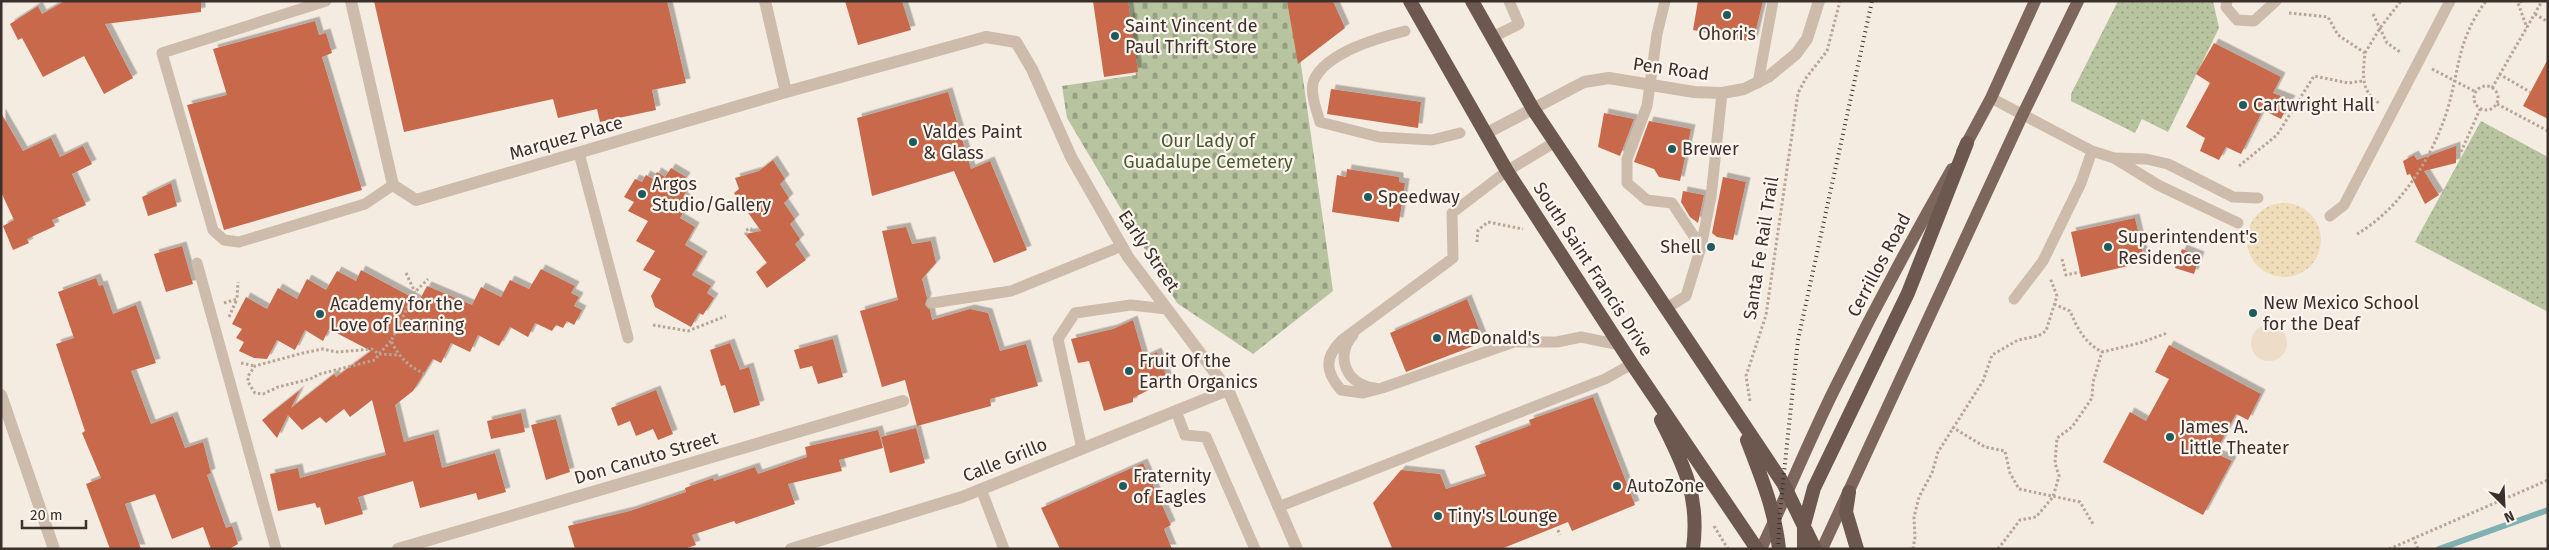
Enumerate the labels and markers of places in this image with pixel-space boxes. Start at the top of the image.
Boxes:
marker: Ohori's [1721,9,1733,21]
place label: Saint Vincent de Paul Thrift Store [1125,15,1258,58]
place label: Ohori's [1698,23,1756,45]
marker: Saint Vincent de Paul Thrift Store [1109,30,1121,42]
place label: Cartwright Hall [2253,94,2375,116]
marker: Cartwright Hall [2237,99,2249,111]
place label: Valdes Paint & Glass [923,121,1023,164]
marker: Valdes Paint & Glass [907,136,919,148]
place label: Brewer [1682,138,1739,160]
marker: Brewer [1666,143,1678,155]
place label: Argos Studio/Gallery [652,173,771,216]
place label: Speedway [1378,186,1460,208]
marker: Argos Studio/Gallery [636,188,648,200]
marker: Speedway [1362,191,1374,203]
place label: Superintendent's Residence [2118,226,2257,269]
place label: Shell [1660,236,1701,258]
marker: Shell [1705,241,1717,253]
marker: Superintendent's Residence [2102,241,2114,253]
place label: New Mexico School for the Deaf [2263,292,2419,335]
place label: Academy for the Love of Learning [330,293,465,336]
marker: New Mexico School for the Deaf [2247,307,2259,319]
marker: Academy for the Love of Learning [314,308,326,320]
place label: McDonald's [1447,327,1540,349]
marker: McDonald's [1431,332,1443,344]
place label: Fruit Of the Earth Organics [1139,350,1258,393]
marker: Fruit Of the Earth Organics [1123,365,1135,377]
place label: James A. Little Theater [2180,416,2289,459]
marker: James A. Little Theater [2164,431,2176,443]
place label: Fraternity of Eagles [1133,465,1211,508]
place label: AutoZone [1627,475,1704,497]
marker: Fraternity of Eagles [1117,480,1129,492]
marker: AutoZone [1611,480,1623,492]
place label: Tiny's Lounge [1448,505,1558,527]
marker: Tiny's Lounge [1432,510,1444,522]

